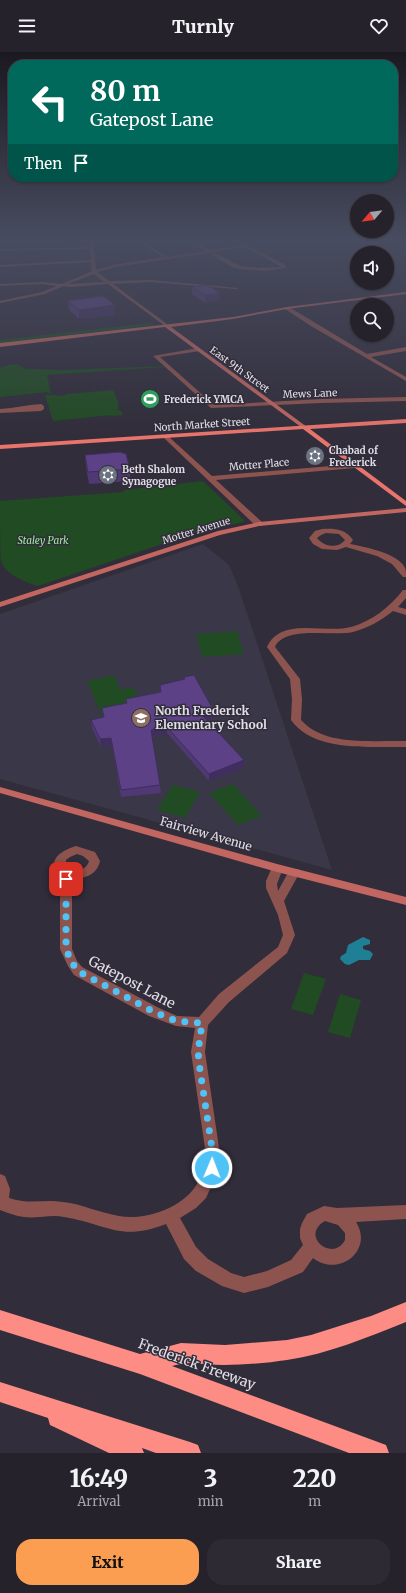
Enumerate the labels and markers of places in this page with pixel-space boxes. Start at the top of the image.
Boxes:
sports icon: Frederick YMCA [139,388,161,410]
place label: Frederick YMCA [164,393,245,406]
place label: Chabad of Frederick [329,444,379,469]
synagogue icon: Chabad of Frederick [304,445,326,467]
place label: Beth Shalom Synagogue [122,463,185,488]
synagogue icon: Beth Shalom Synagogue [97,464,119,486]
place label: North Frederick Elementary School [155,703,267,732]
school or university icon: North Frederick Elementary School [130,707,152,729]
pin [49,862,83,896]

